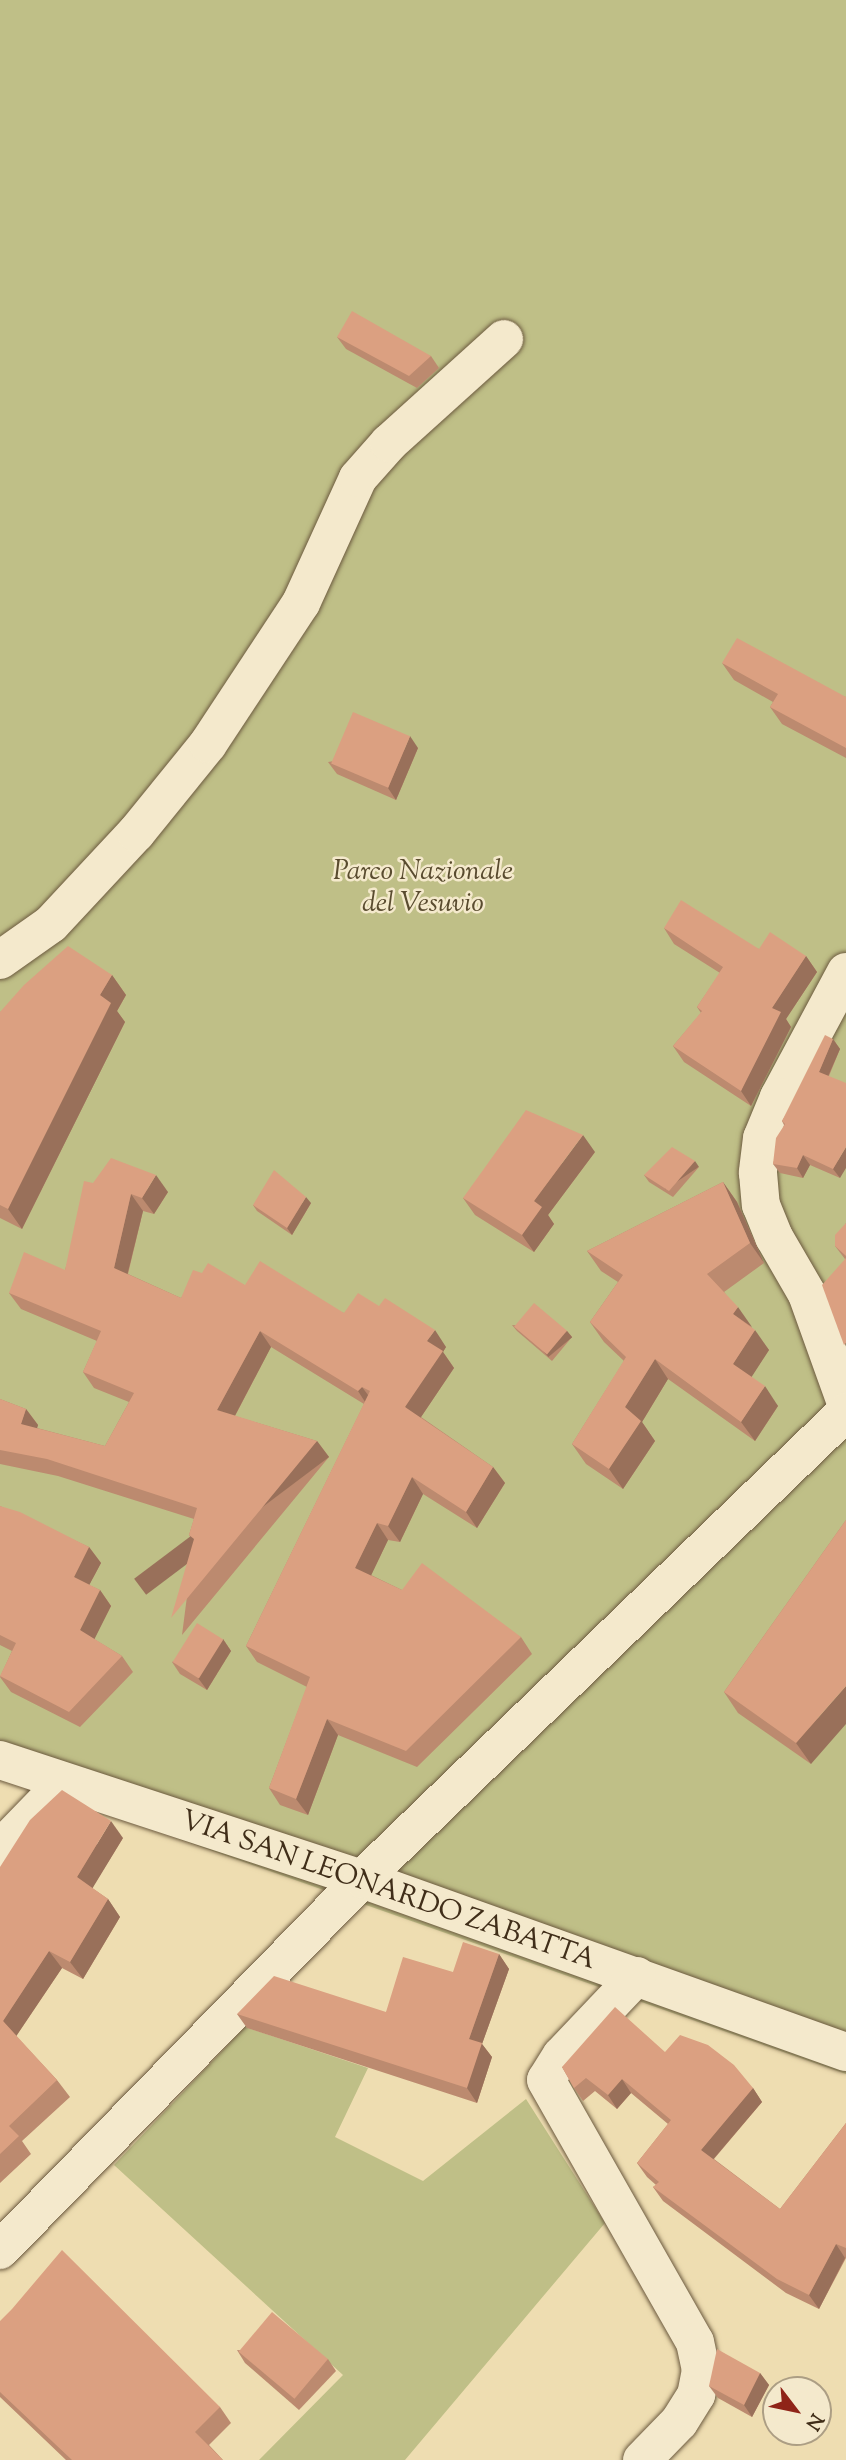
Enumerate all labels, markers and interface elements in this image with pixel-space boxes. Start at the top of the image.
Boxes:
park label: Parco Nazionale del Vesuvio [333,855,513,921]
street label: VIA SAN LEONARDO ZABATTA [176,1804,600,1978]
north arrow [762,2376,832,2446]
text: N [798,2408,829,2435]

